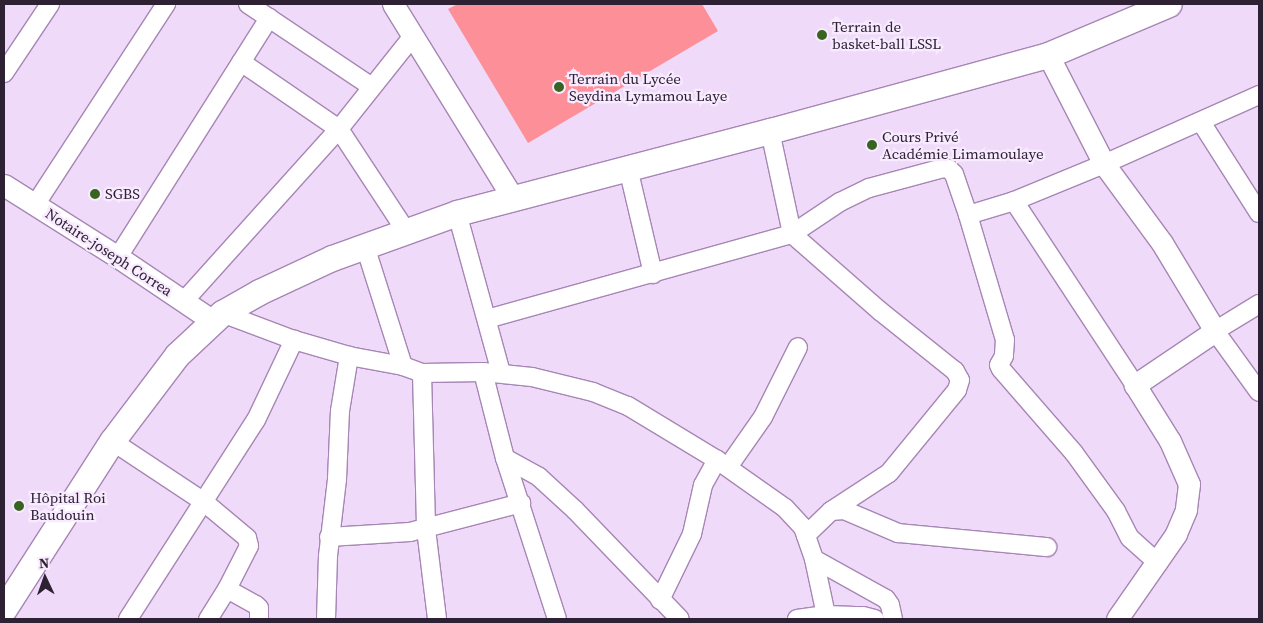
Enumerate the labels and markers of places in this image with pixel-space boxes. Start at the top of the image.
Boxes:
place label: Terrain de basket-ball LSSL [832,17,941,52]
marker: Terrain de basket-ball LSSL [816,29,828,41]
place label: Terrain du Lycée Seydina Lymamou Laye [569,69,727,104]
marker: Terrain du Lycée Seydina Lymamou Laye [553,81,565,93]
place label: Cours Privé Académie Limamoulaye [882,127,1044,162]
marker: Cours Privé Académie Limamoulaye [866,139,878,151]
place label: SGBS [105,185,140,203]
marker: SGBS [89,188,101,200]
place label: Hôpital Roi Baudouin [30,488,106,523]
marker: Hôpital Roi Baudouin [12,499,26,513]

